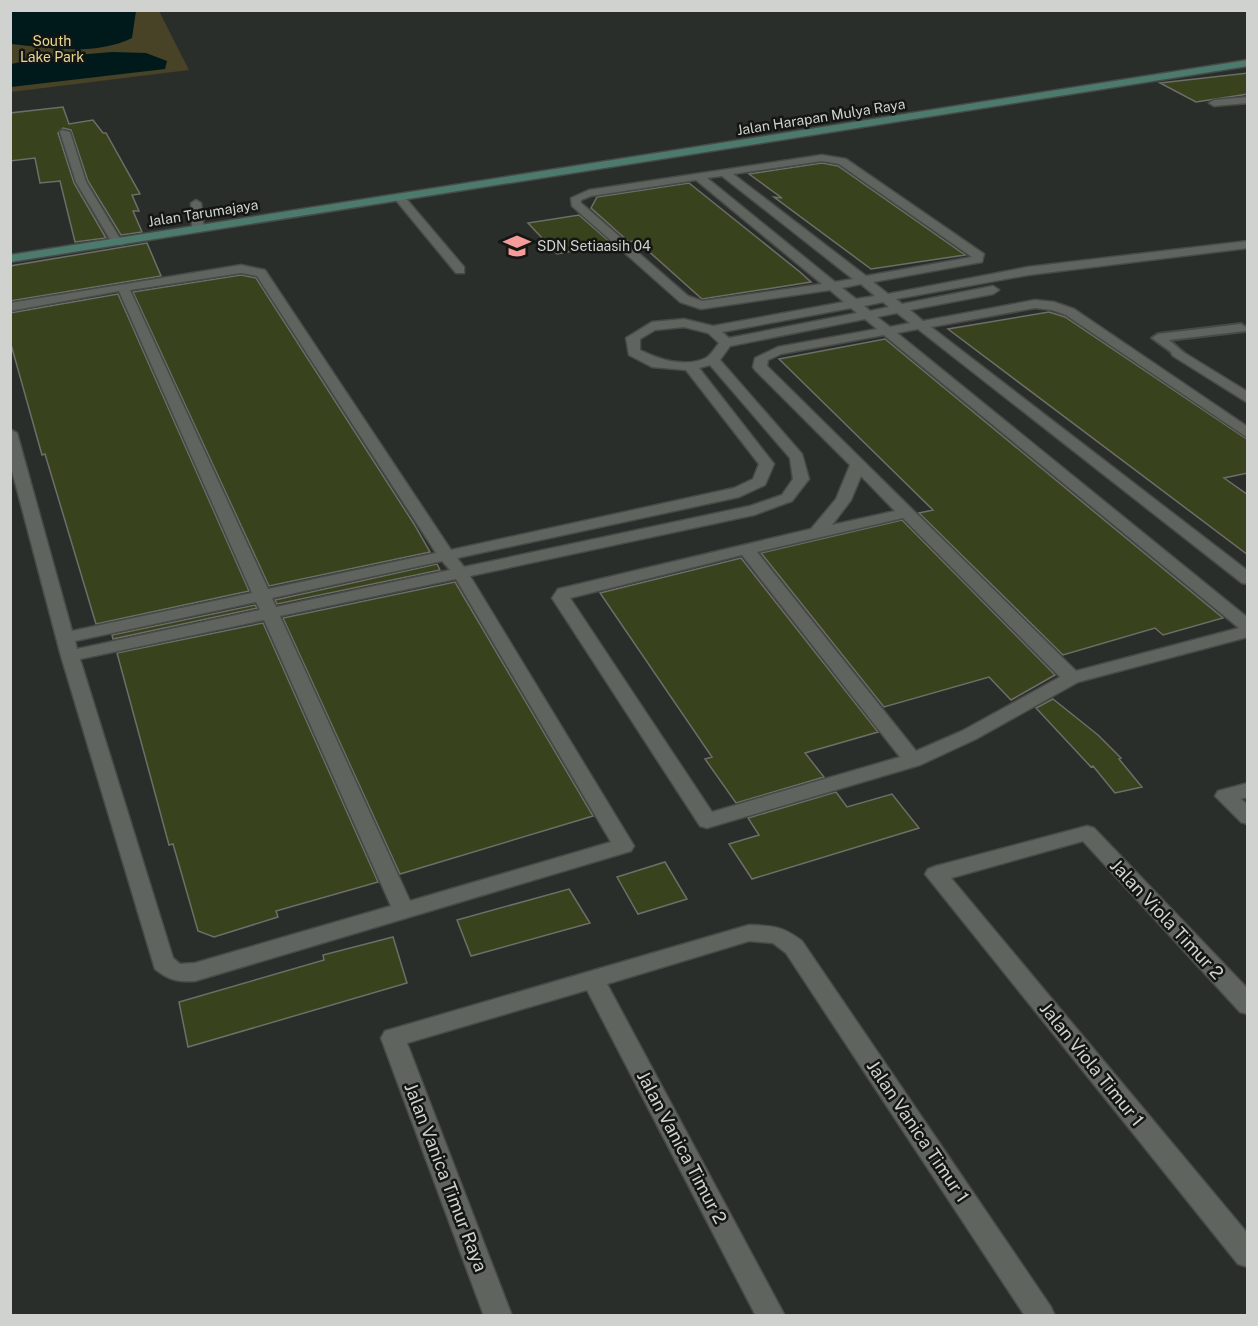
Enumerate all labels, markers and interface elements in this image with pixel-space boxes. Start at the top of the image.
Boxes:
park label: South Lake Park [20,33,84,65]
street label: Jalan Harapan Mulya Raya [736,96,906,138]
street label: Jalan Tarumajaya [147,196,259,230]
school or university icon: SDN Setiaasih 04 [502,231,532,261]
place label: SDN Setiaasih 04 [537,238,651,254]
street label: Jalan Viola Timur 2 [1106,855,1228,983]
street label: Jalan Viola Timur 1 [1036,998,1148,1130]
street label: Jalan Vanica Timur 1 [863,1056,973,1206]
street label: Jalan Vanica Timur 2 [633,1067,731,1227]
street label: Jalan Vanica Timur Raya [400,1080,492,1274]

